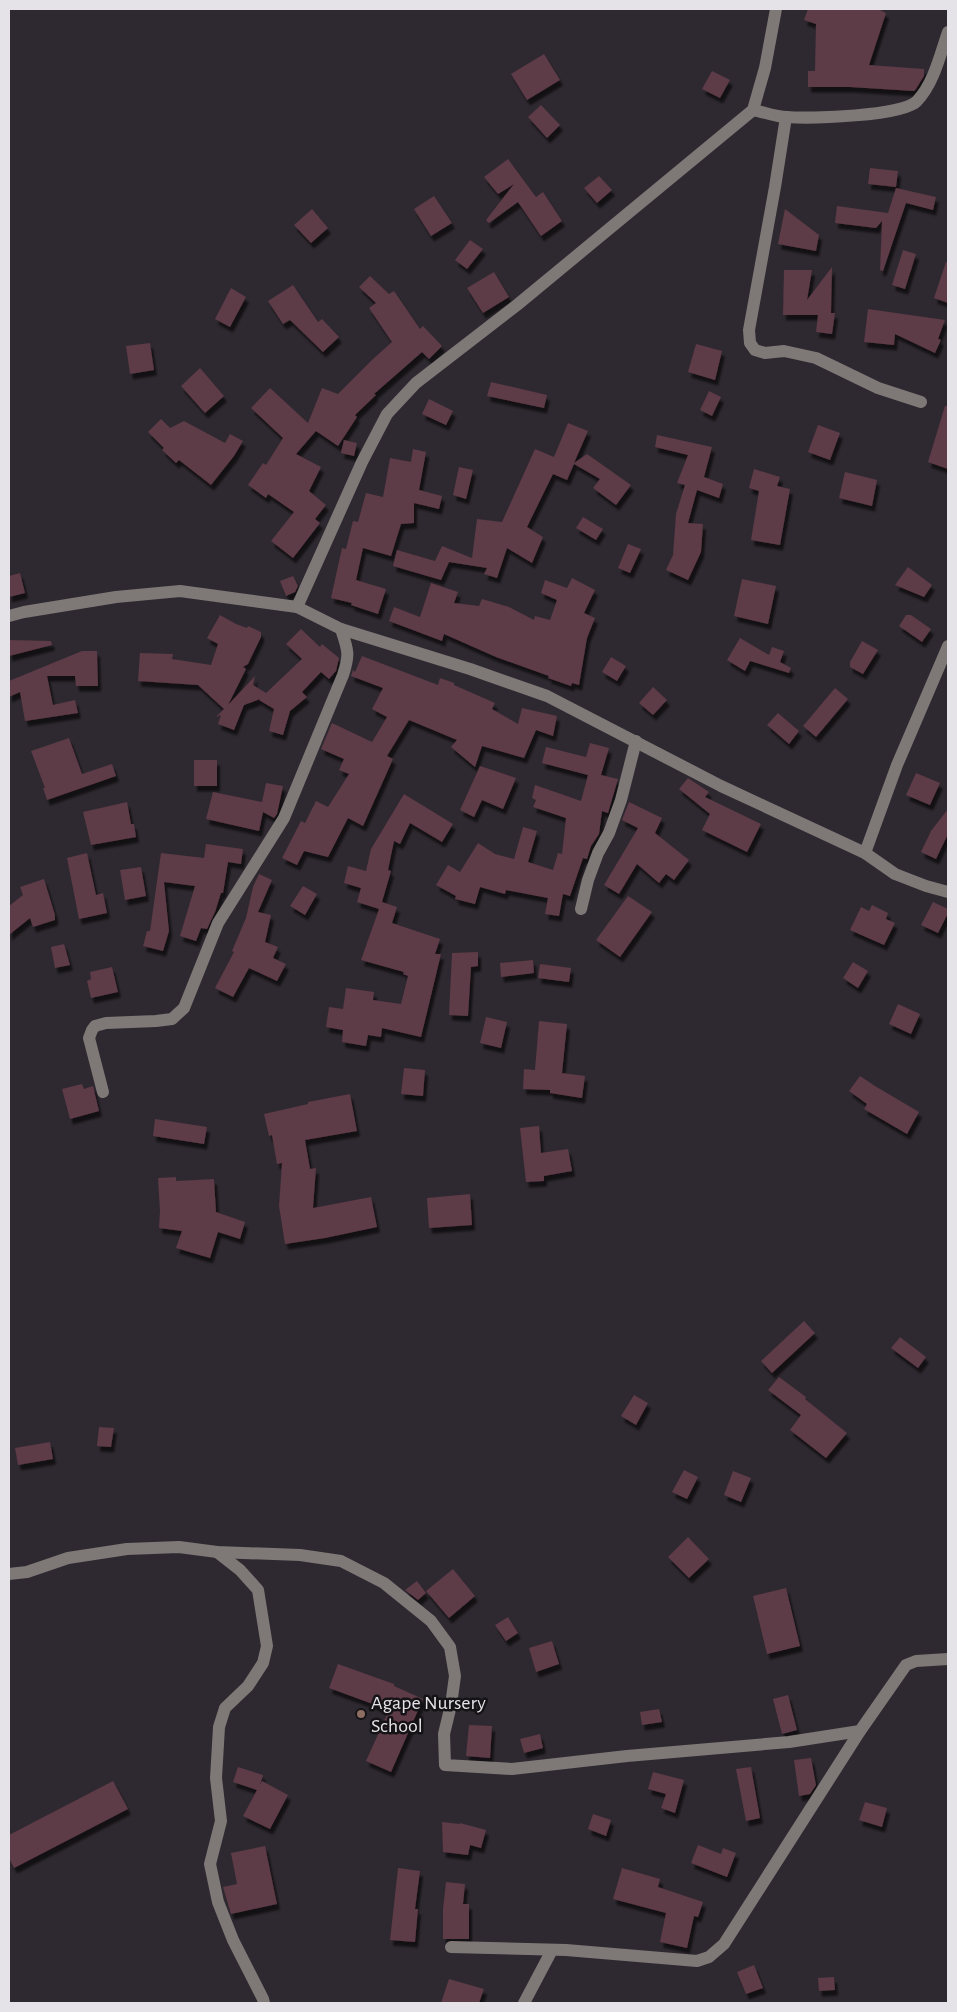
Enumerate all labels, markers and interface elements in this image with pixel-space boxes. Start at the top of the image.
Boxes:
place label: Agape Nursery School [371,1693,486,1736]
marker: Agape Nursery School [355,1708,367,1720]

